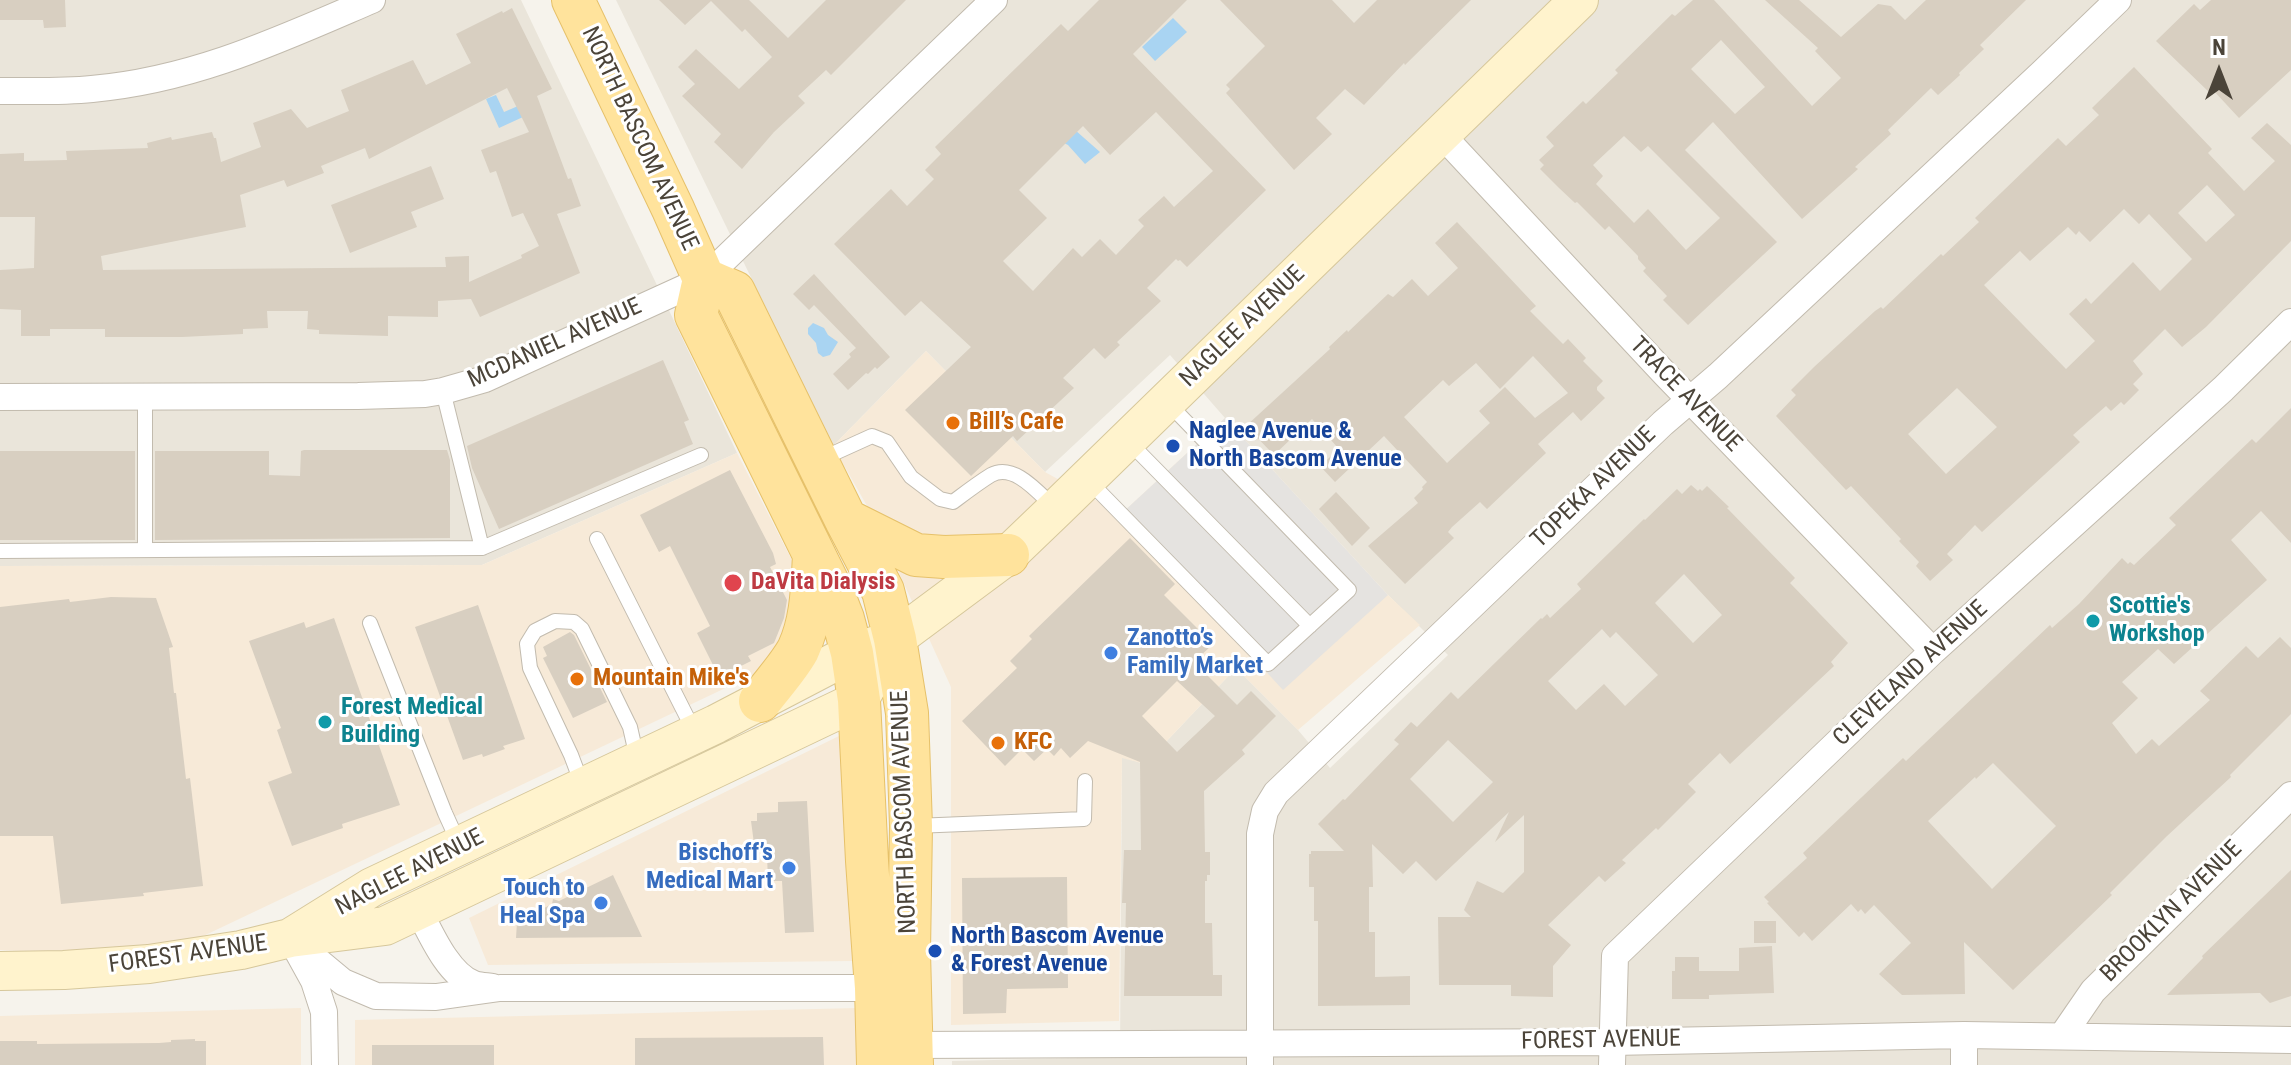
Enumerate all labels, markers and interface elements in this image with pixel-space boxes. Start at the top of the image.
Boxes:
street label: NORTH BASCOM AVENUE [574,23,704,255]
north arrow [2179,32,2259,112]
text: N [2212,35,2226,60]
street label: NAGLEE AVENUE [1175,260,1311,394]
street label: MCDANIEL AVENUE [464,293,646,395]
street label: TRACE AVENUE [1623,332,1747,458]
place label: Bill’s Cafe [969,409,1064,437]
marker: Bill’s Cafe [944,414,962,432]
place label: Naglee Avenue & North Bascom Avenue [1189,418,1402,474]
street label: TOPEKA AVENUE [1525,421,1663,555]
marker: Naglee Avenue & North Bascom Avenue [1164,437,1182,455]
place label: DaVita Dialysis [751,569,895,597]
marker: DaVita Dialysis [722,572,744,594]
place label: Scottie's Workshop [2109,593,2205,649]
street label: CLEVELAND AVENUE [1828,595,1994,753]
marker: Scottie's Workshop [2084,612,2102,630]
place label: Zanotto’s Family Market [1127,625,1263,681]
marker: Zanotto’s Family Market [1102,644,1120,662]
place label: Mountain Mike's [593,665,749,693]
marker: Mountain Mike's [568,670,586,688]
street label: NORTH BASCOM AVENUE [886,690,924,934]
place label: Forest Medical Building [341,694,483,750]
marker: Forest Medical Building [316,713,334,731]
place label: KFC [1014,729,1052,757]
marker: KFC [989,734,1007,752]
street label: NAGLEE AVENUE [331,823,489,923]
street label: BROOKLYN AVENUE [2095,835,2249,989]
place label: Bischoff’s Medical Mart [646,840,773,896]
marker: Bischoff’s Medical Mart [780,859,798,877]
place label: Touch to Heal Spa [500,875,585,931]
marker: Touch to Heal Spa [592,894,610,912]
place label: North Bascom Avenue & Forest Avenue [951,923,1164,979]
street label: FOREST AVENUE [107,930,269,980]
marker: North Bascom Avenue & Forest Avenue [926,942,944,960]
street label: FOREST AVENUE [1521,1025,1681,1057]

